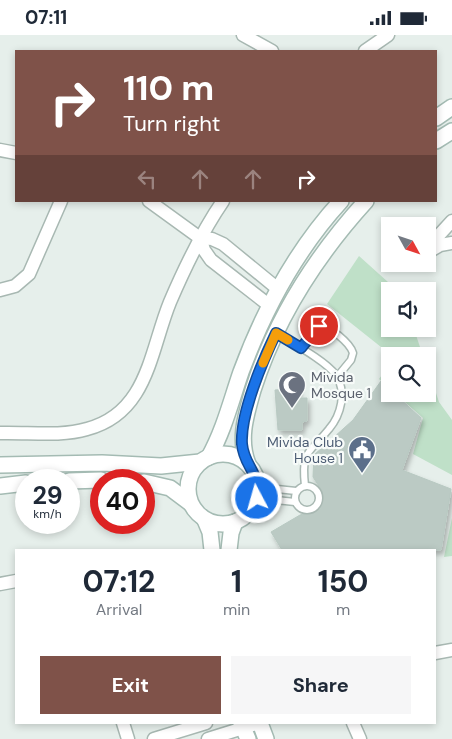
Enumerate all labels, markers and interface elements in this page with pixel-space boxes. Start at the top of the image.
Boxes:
text: 07:11 [25,5,67,30]
text: 110 m [123,65,214,111]
icon: right [40,70,105,135]
text: Turn right [123,109,220,138]
icon: left [133,165,161,193]
icon: ahead [186,165,214,193]
icon: ahead [239,165,267,193]
icon: right [292,165,320,193]
north arrow [381,217,436,273]
map controls [381,217,436,402]
button: sound [381,282,436,337]
pin [298,305,340,347]
icon: arrive [305,312,333,340]
button: search [381,347,436,402]
place label: Mivida Mosque 1 [311,368,371,402]
mosque icon: Mivida Mosque 1 [277,370,307,409]
place label: Mivida Club House 1 [267,433,343,467]
public building icon: Mivida Club House 1 [347,435,377,474]
speed limit sign: 40 [90,469,155,534]
position arrow [230,471,282,523]
text: 29 [32,479,63,512]
text: km/h [33,506,62,522]
text: 07:12 [83,562,155,601]
text: 1 [231,562,242,601]
text: 150 [318,562,368,601]
text: Arrival [96,599,142,620]
text: min [223,599,250,620]
text: m [336,599,350,620]
button: Exit [40,656,221,714]
button: Share [231,656,411,714]

